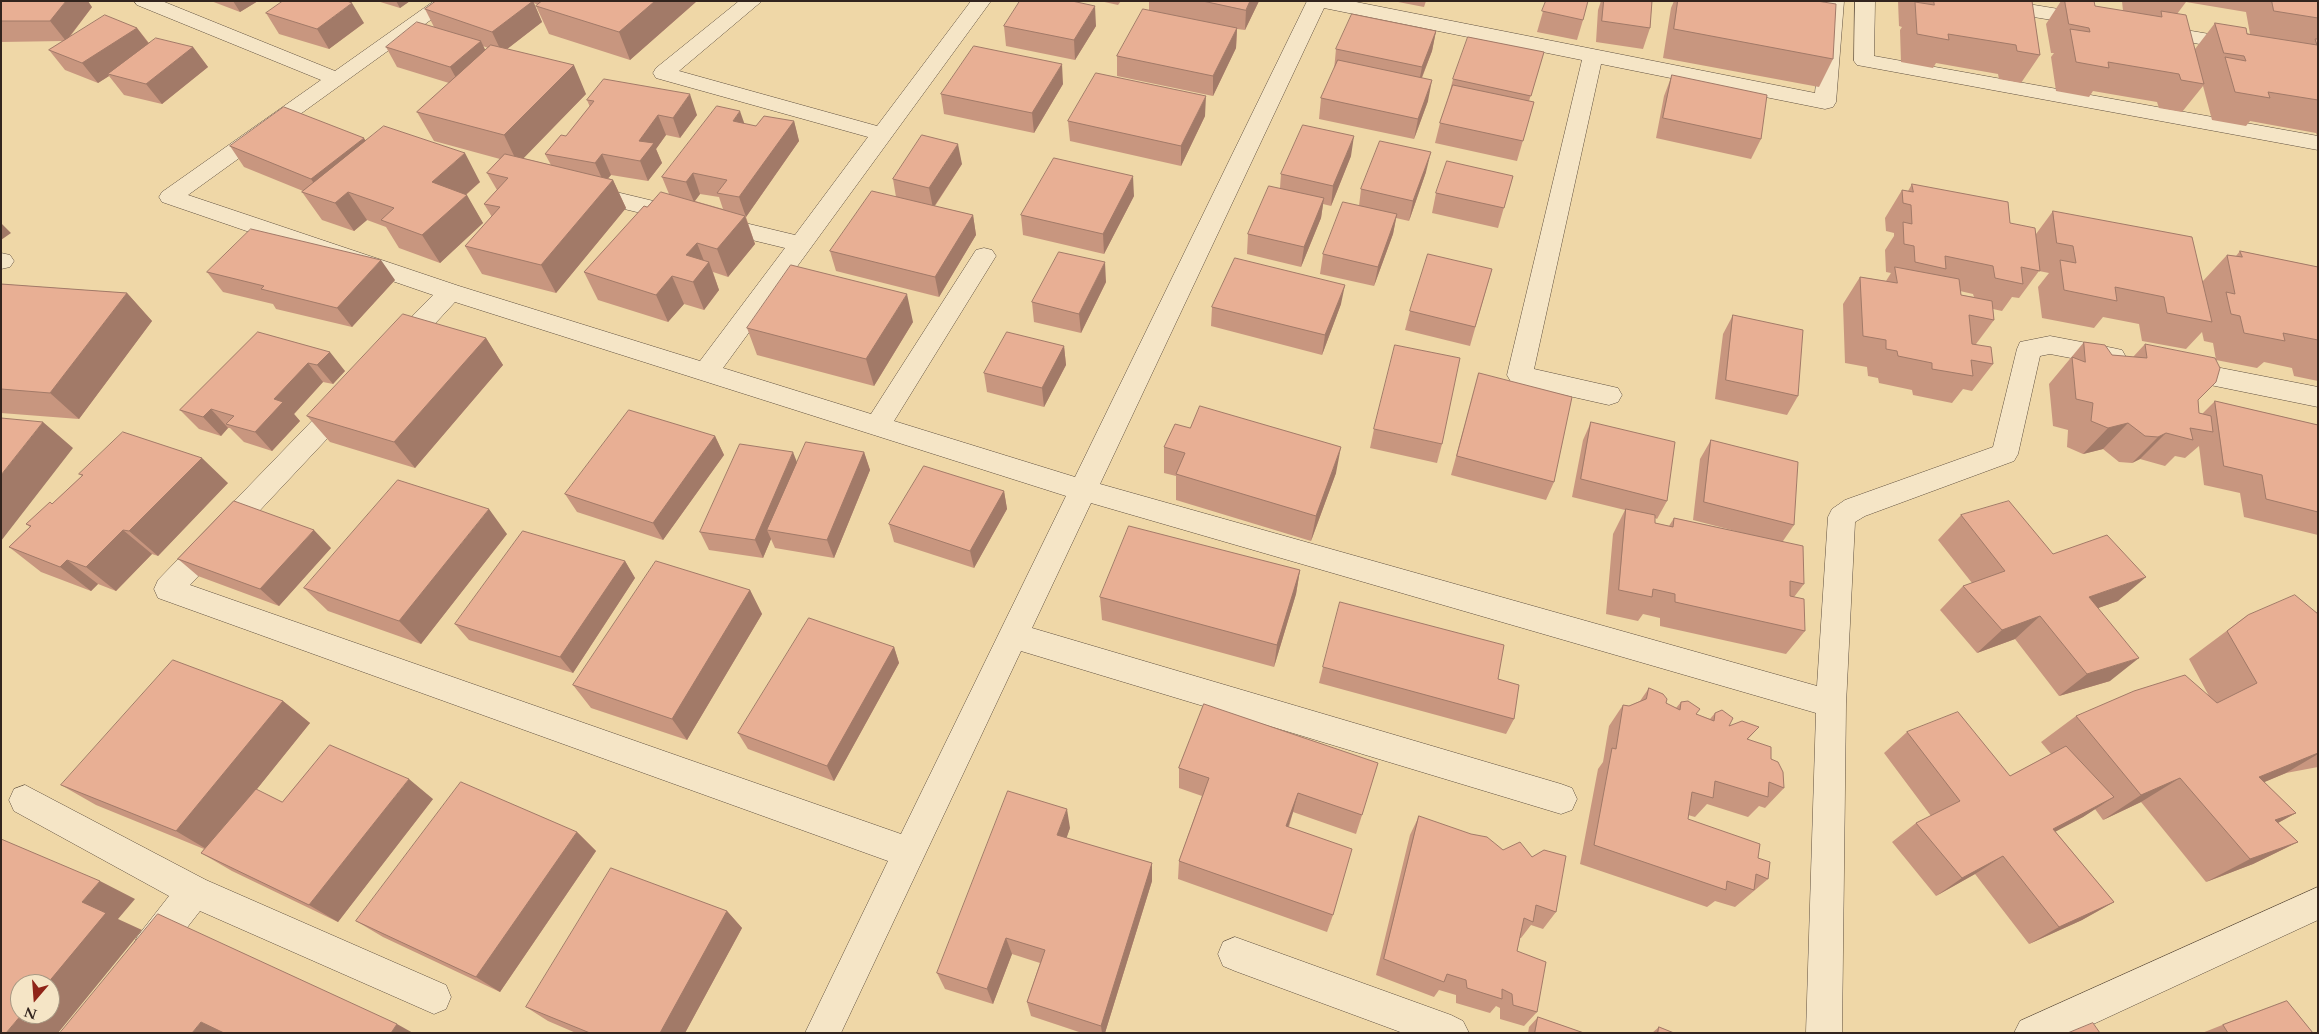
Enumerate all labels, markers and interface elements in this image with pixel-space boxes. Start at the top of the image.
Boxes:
north arrow [10,974,60,1024]
text: N [22,1002,39,1024]

